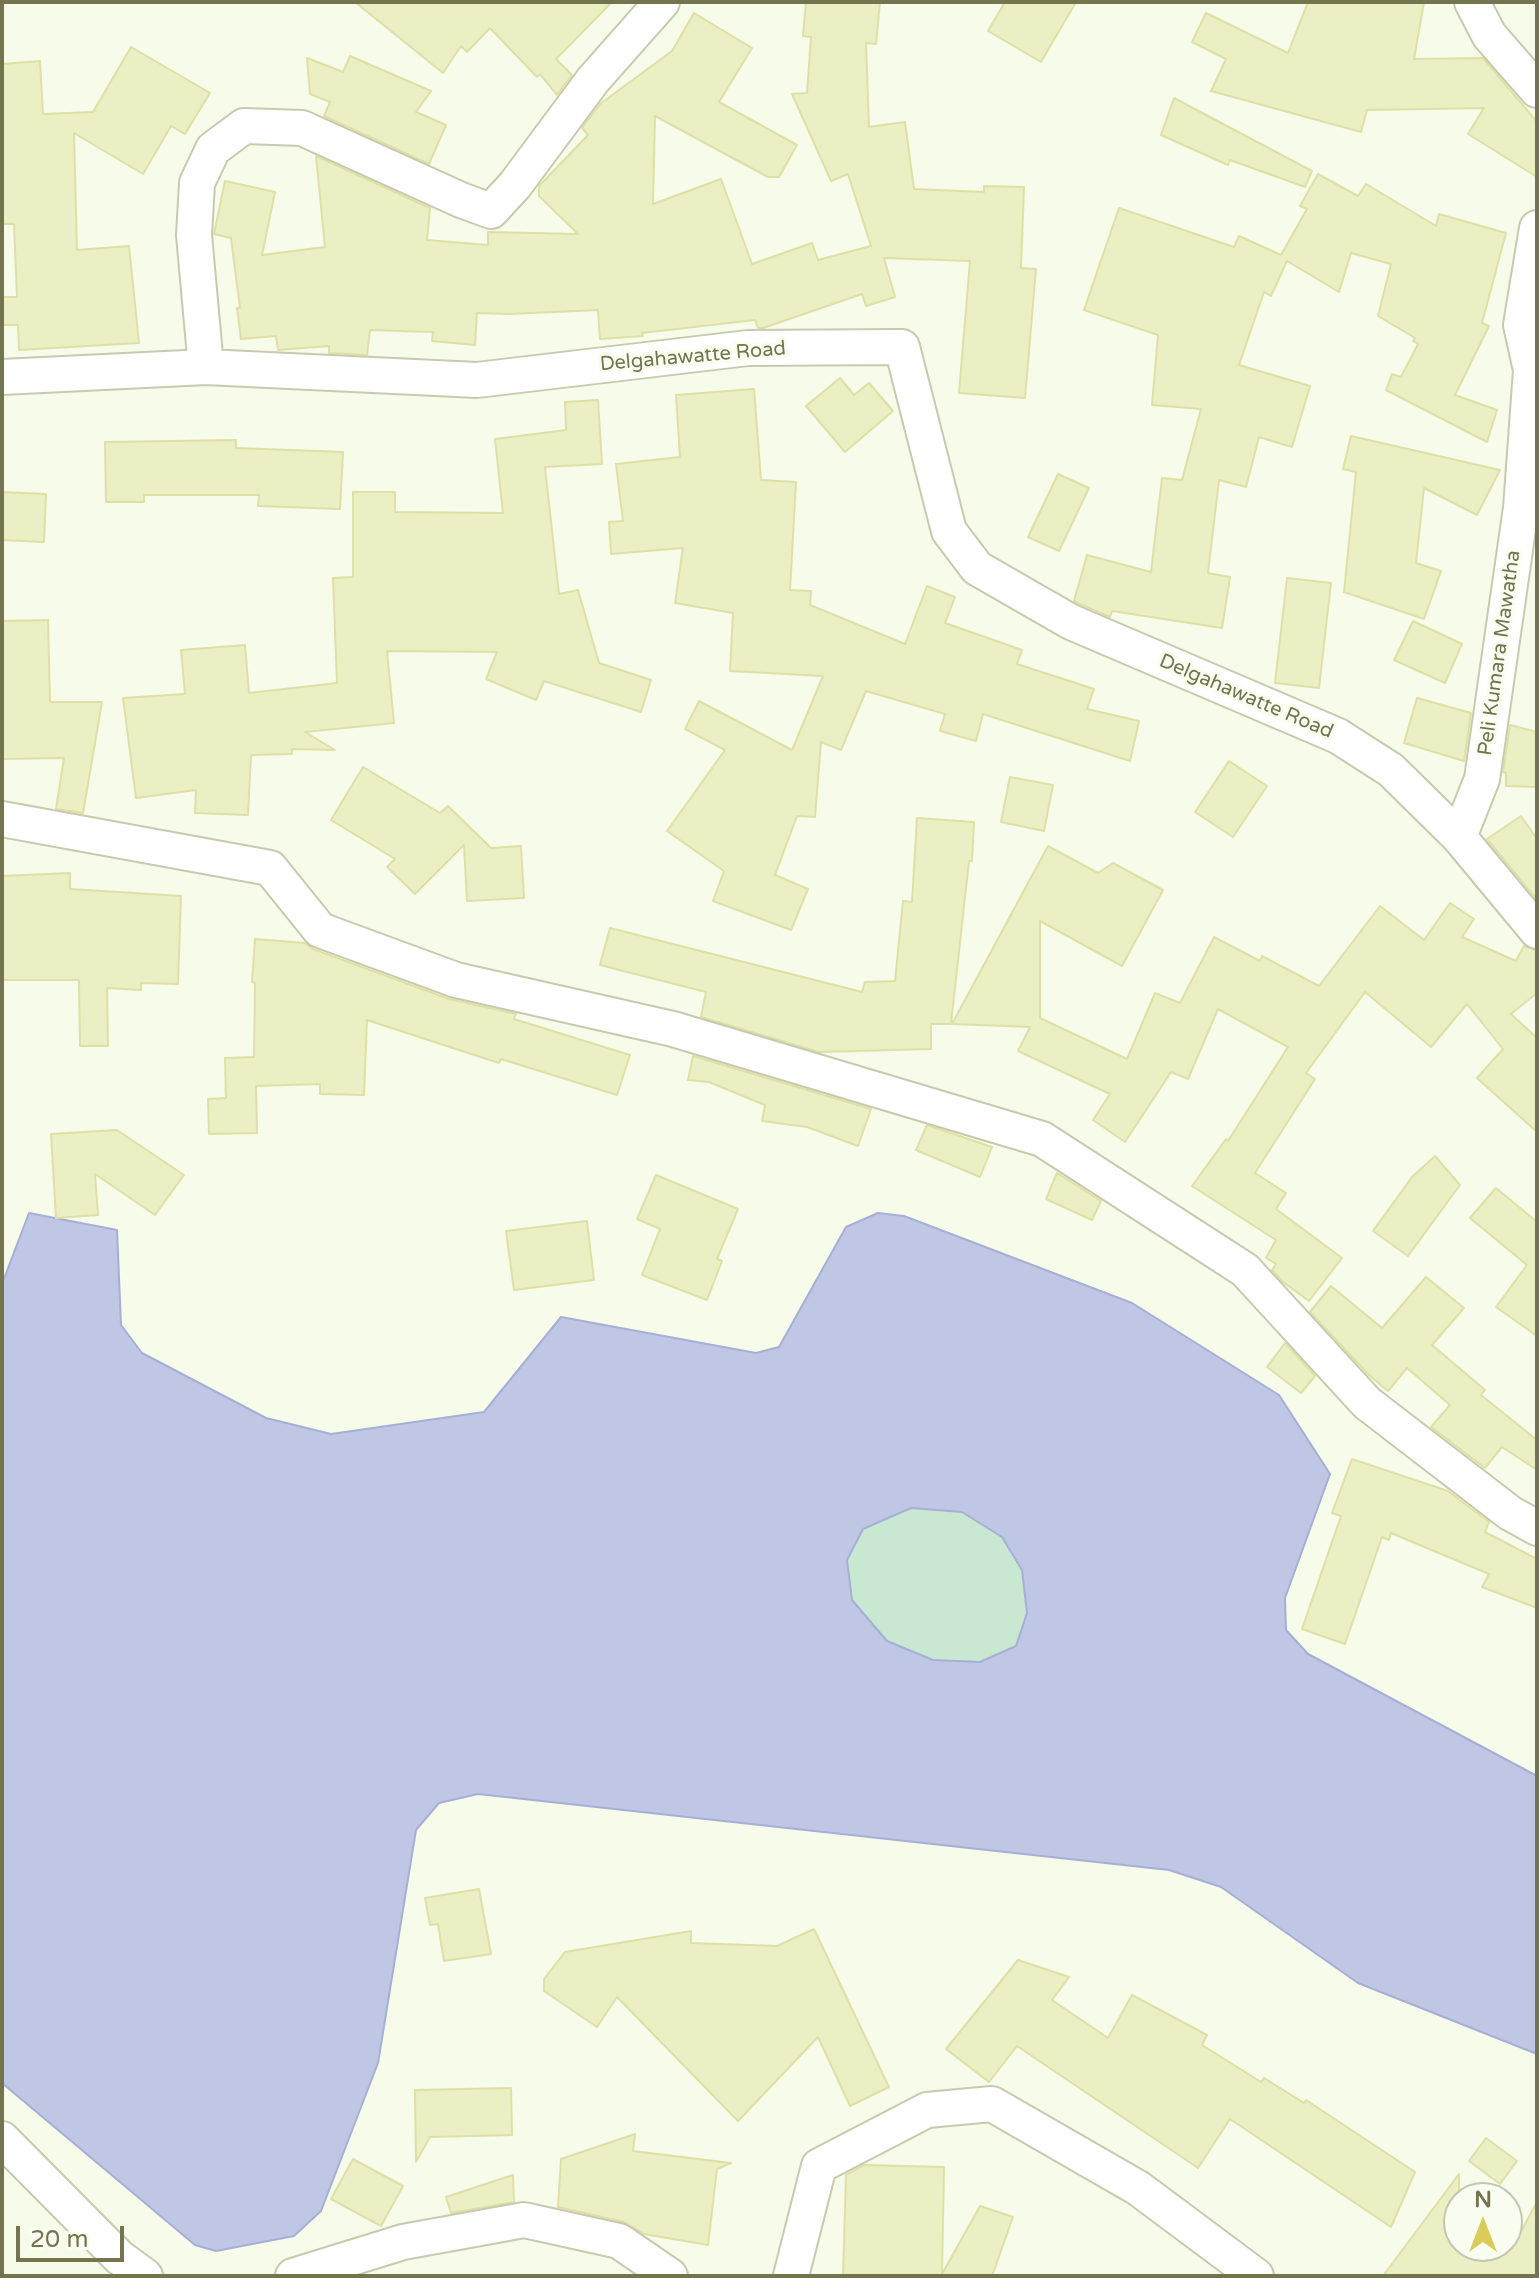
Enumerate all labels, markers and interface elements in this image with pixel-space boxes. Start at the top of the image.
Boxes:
street label: Delgahawatte Road [599,337,787,377]
street label: Peli Kumara Mawatha [1474,549,1526,757]
street label: Delgahawatte Road [1155,649,1337,745]
north arrow [1443,2182,1523,2262]
text: N [1474,2187,1492,2213]
scale bar [20,2210,128,2260]
text: 20 m [30,2225,88,2254]

